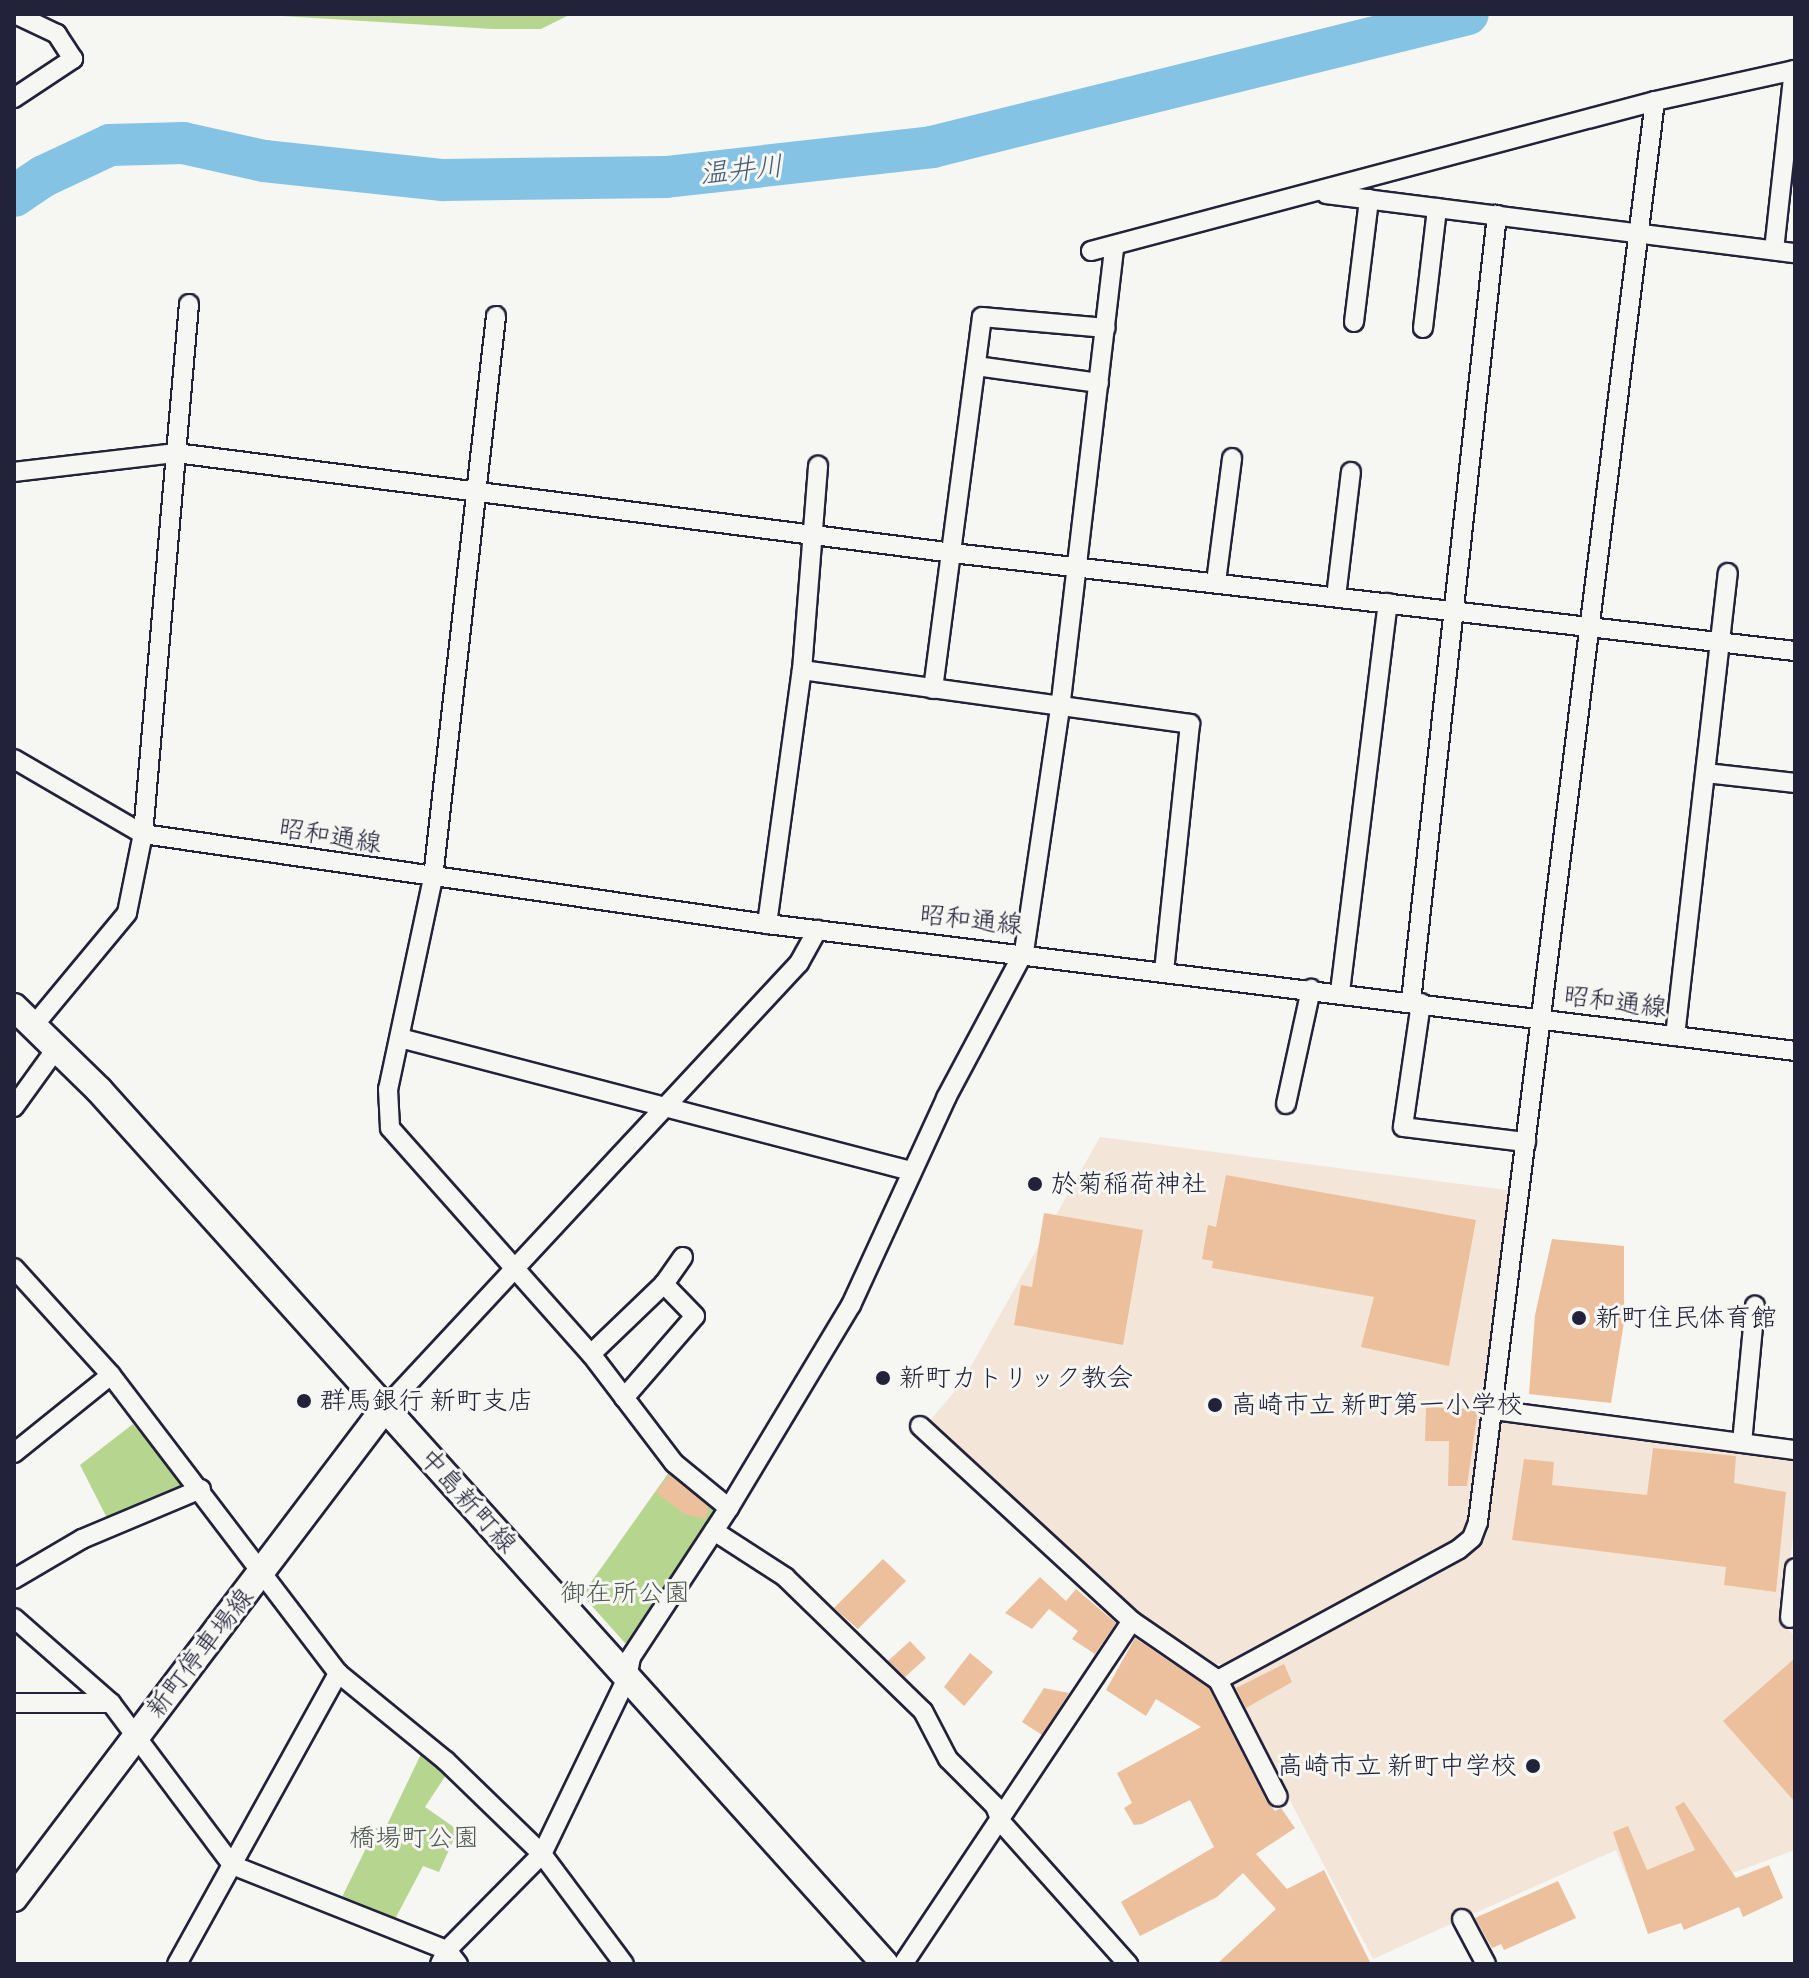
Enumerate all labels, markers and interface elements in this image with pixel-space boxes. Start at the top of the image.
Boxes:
water label: 温井川 [697,148,785,190]
street label: 昭和通線 [276,812,384,860]
street label: 昭和通線 [918,899,1024,941]
street label: 昭和通線 [1561,980,1669,1024]
place label: 於菊稲荷神社 [1051,1168,1207,1200]
marker: 於菊稲荷神社 [1026,1175,1044,1193]
place label: 新町住民体育館 [1595,1302,1777,1334]
marker: 新町住民体育館 [1570,1309,1588,1327]
place label: 新町カトリック教会 [899,1362,1133,1394]
marker: 新町カトリック教会 [874,1369,892,1387]
place label: 群馬銀行 新町支店 [320,1385,534,1417]
place label: 高崎市立 新町第一小学校 [1231,1389,1523,1421]
marker: 群馬銀行 新町支店 [295,1392,313,1410]
marker: 高崎市立 新町第一小学校 [1206,1396,1224,1414]
street label: 中島新町線 [413,1442,523,1560]
park label: 御在所公園 [560,1577,690,1609]
street label: 新町停車場線 [140,1582,260,1724]
place label: 高崎市立 新町中学校 [1277,1750,1517,1782]
marker: 高崎市立 新町中学校 [1524,1757,1542,1775]
park label: 橋場町公園 [349,1822,479,1854]

